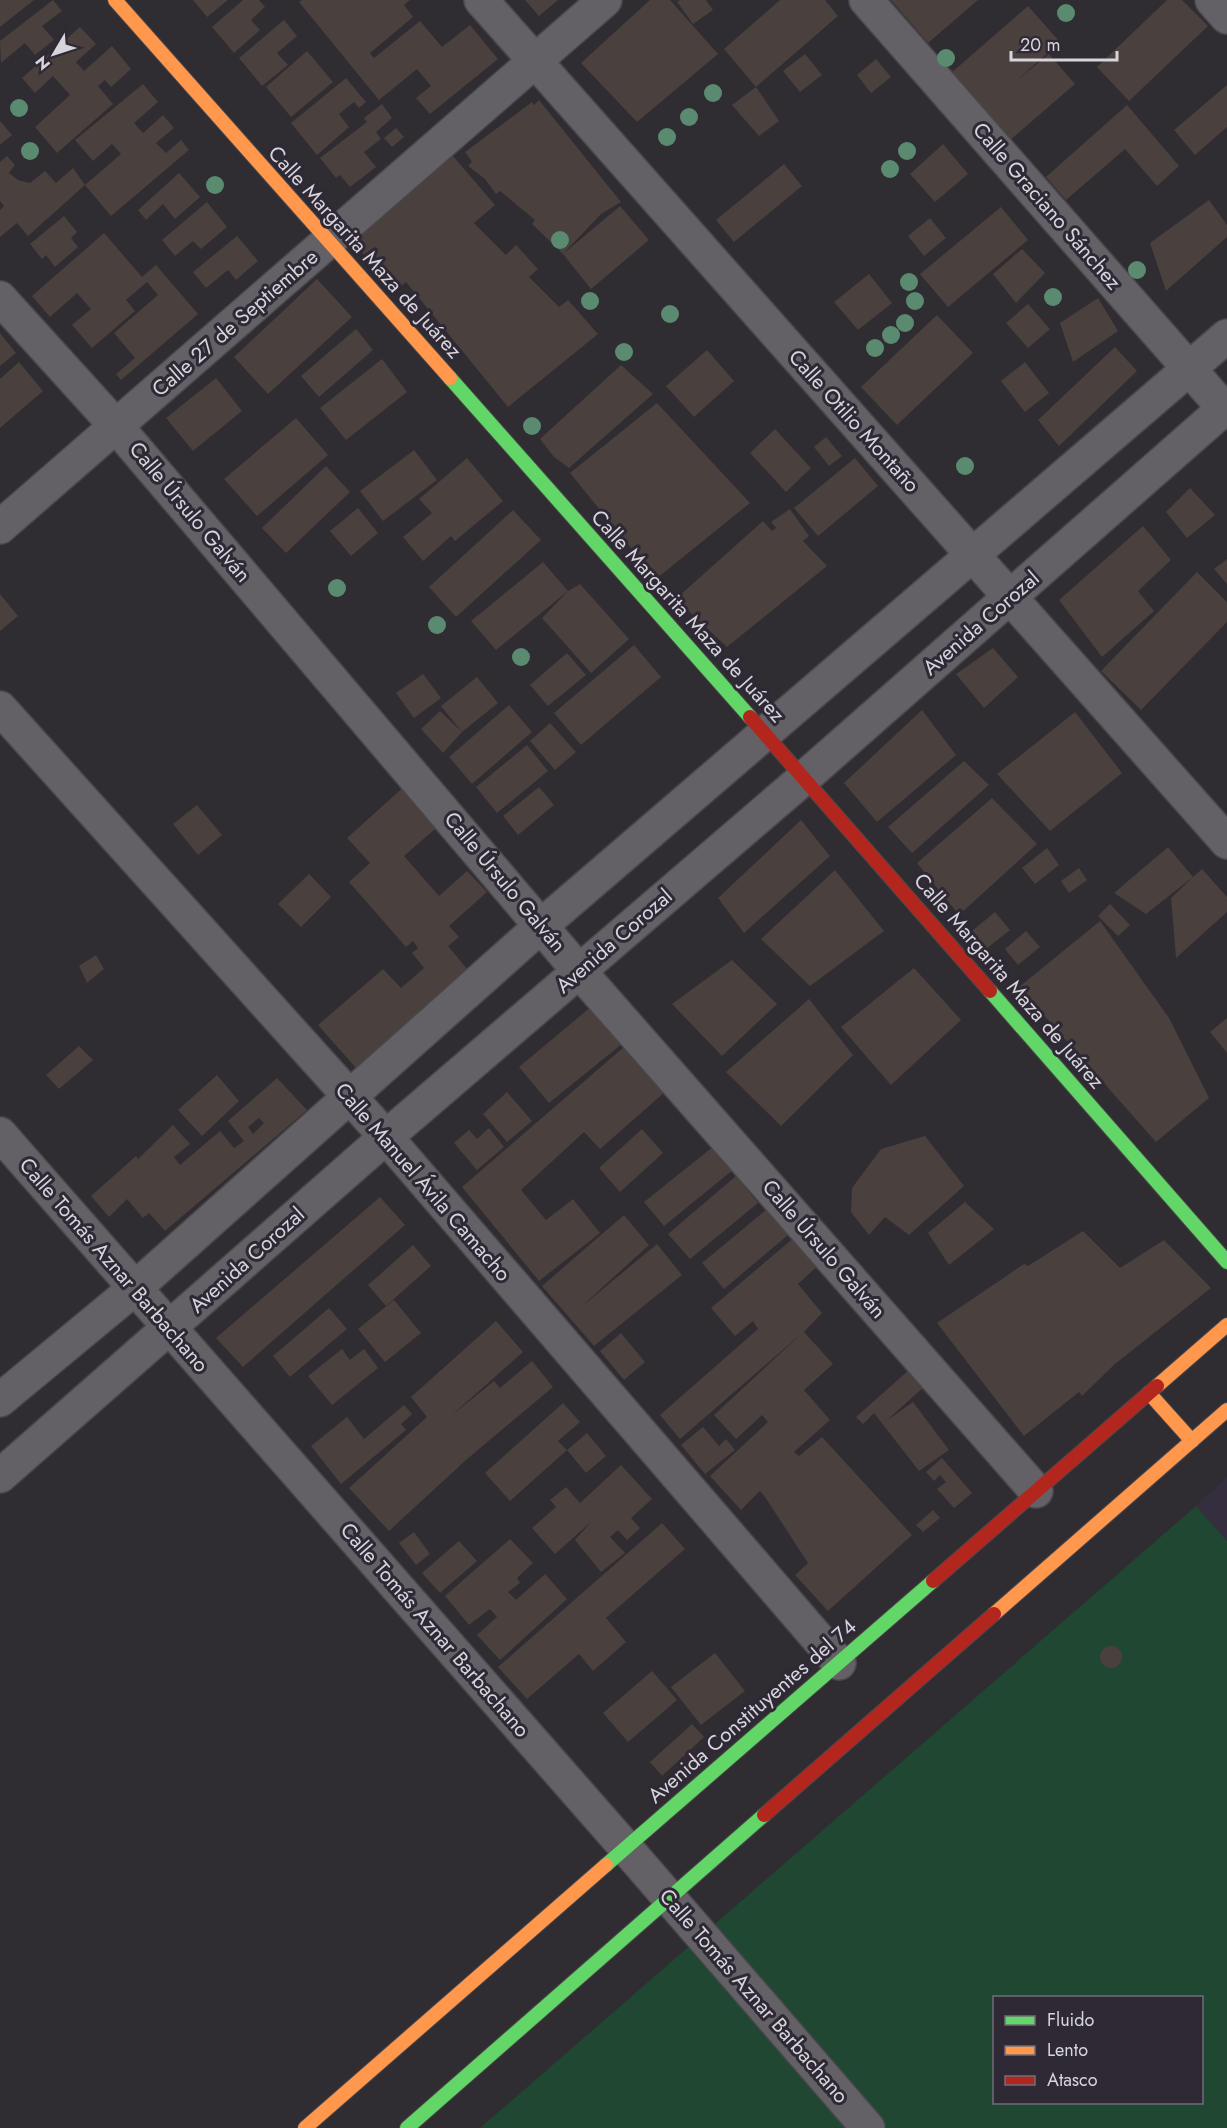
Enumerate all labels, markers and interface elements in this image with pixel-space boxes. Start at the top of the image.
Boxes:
north arrow [24,24,84,84]
scale bar [1011,24,1118,62]
text: 20 m [1020,32,1060,58]
text: N [30,51,56,75]
street label: Calle Graciano Sánchez [966,116,1128,297]
street label: Calle Margarita Maza de Juárez [261,139,469,365]
street label: Calle 27 de Septiembre [145,242,325,404]
street label: Calle Otilio Montaño [781,343,927,499]
street label: Calle Úrsulo Galván [122,435,258,589]
street label: Calle Margarita Maza de Juárez [584,503,792,729]
street label: Avenida Corozal [916,564,1046,682]
street label: Calle Úrsulo Galván [437,805,573,959]
street label: Calle Margarita Maza de Juárez [907,867,1111,1096]
street label: Avenida Corozal [549,882,679,1000]
street label: Calle Manuel Ávila Camacho [328,1076,518,1288]
street label: Calle Tomás Aznar Barbachano [12,1151,216,1379]
street label: Calle Úrsulo Galván [755,1173,893,1325]
street label: Avenida Corozal [183,1200,311,1320]
street label: Calle Tomás Aznar Barbachano [333,1516,537,1744]
street label: Avenida Constituyentes del 74 [641,1612,863,1810]
street label: Calle Tomás Aznar Barbachano [652,1882,856,2110]
legend [993,1996,1203,2104]
text: Fluido [1047,2007,1095,2033]
text: Lento [1047,2037,1088,2063]
text: Atasco [1047,2067,1098,2093]

